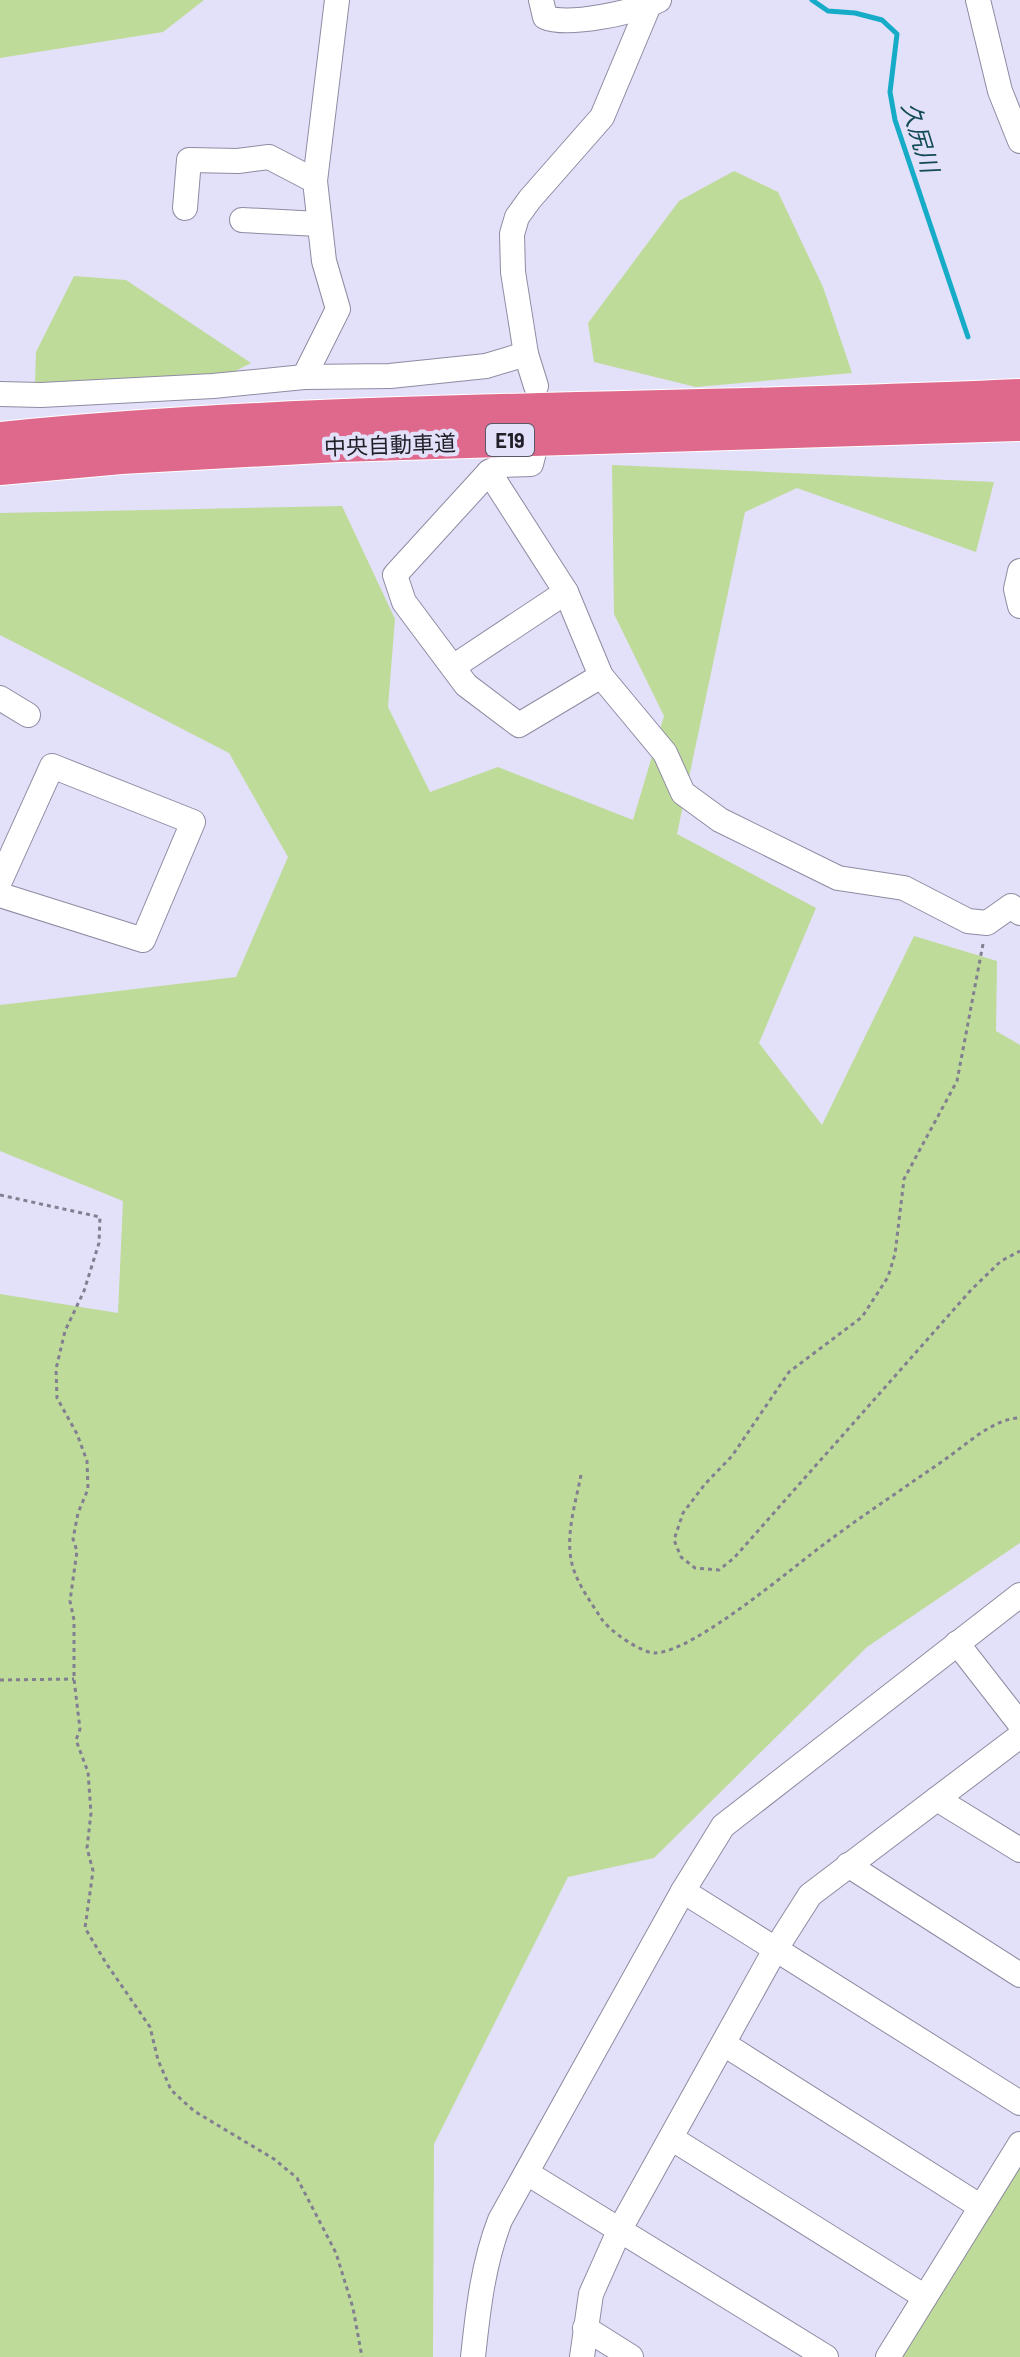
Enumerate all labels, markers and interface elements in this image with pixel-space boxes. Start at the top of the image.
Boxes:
water label: 久尻川 [897,98,946,179]
road number: E19 [486,424,534,456]
street label: 中央自動車道 [324,429,456,459]

